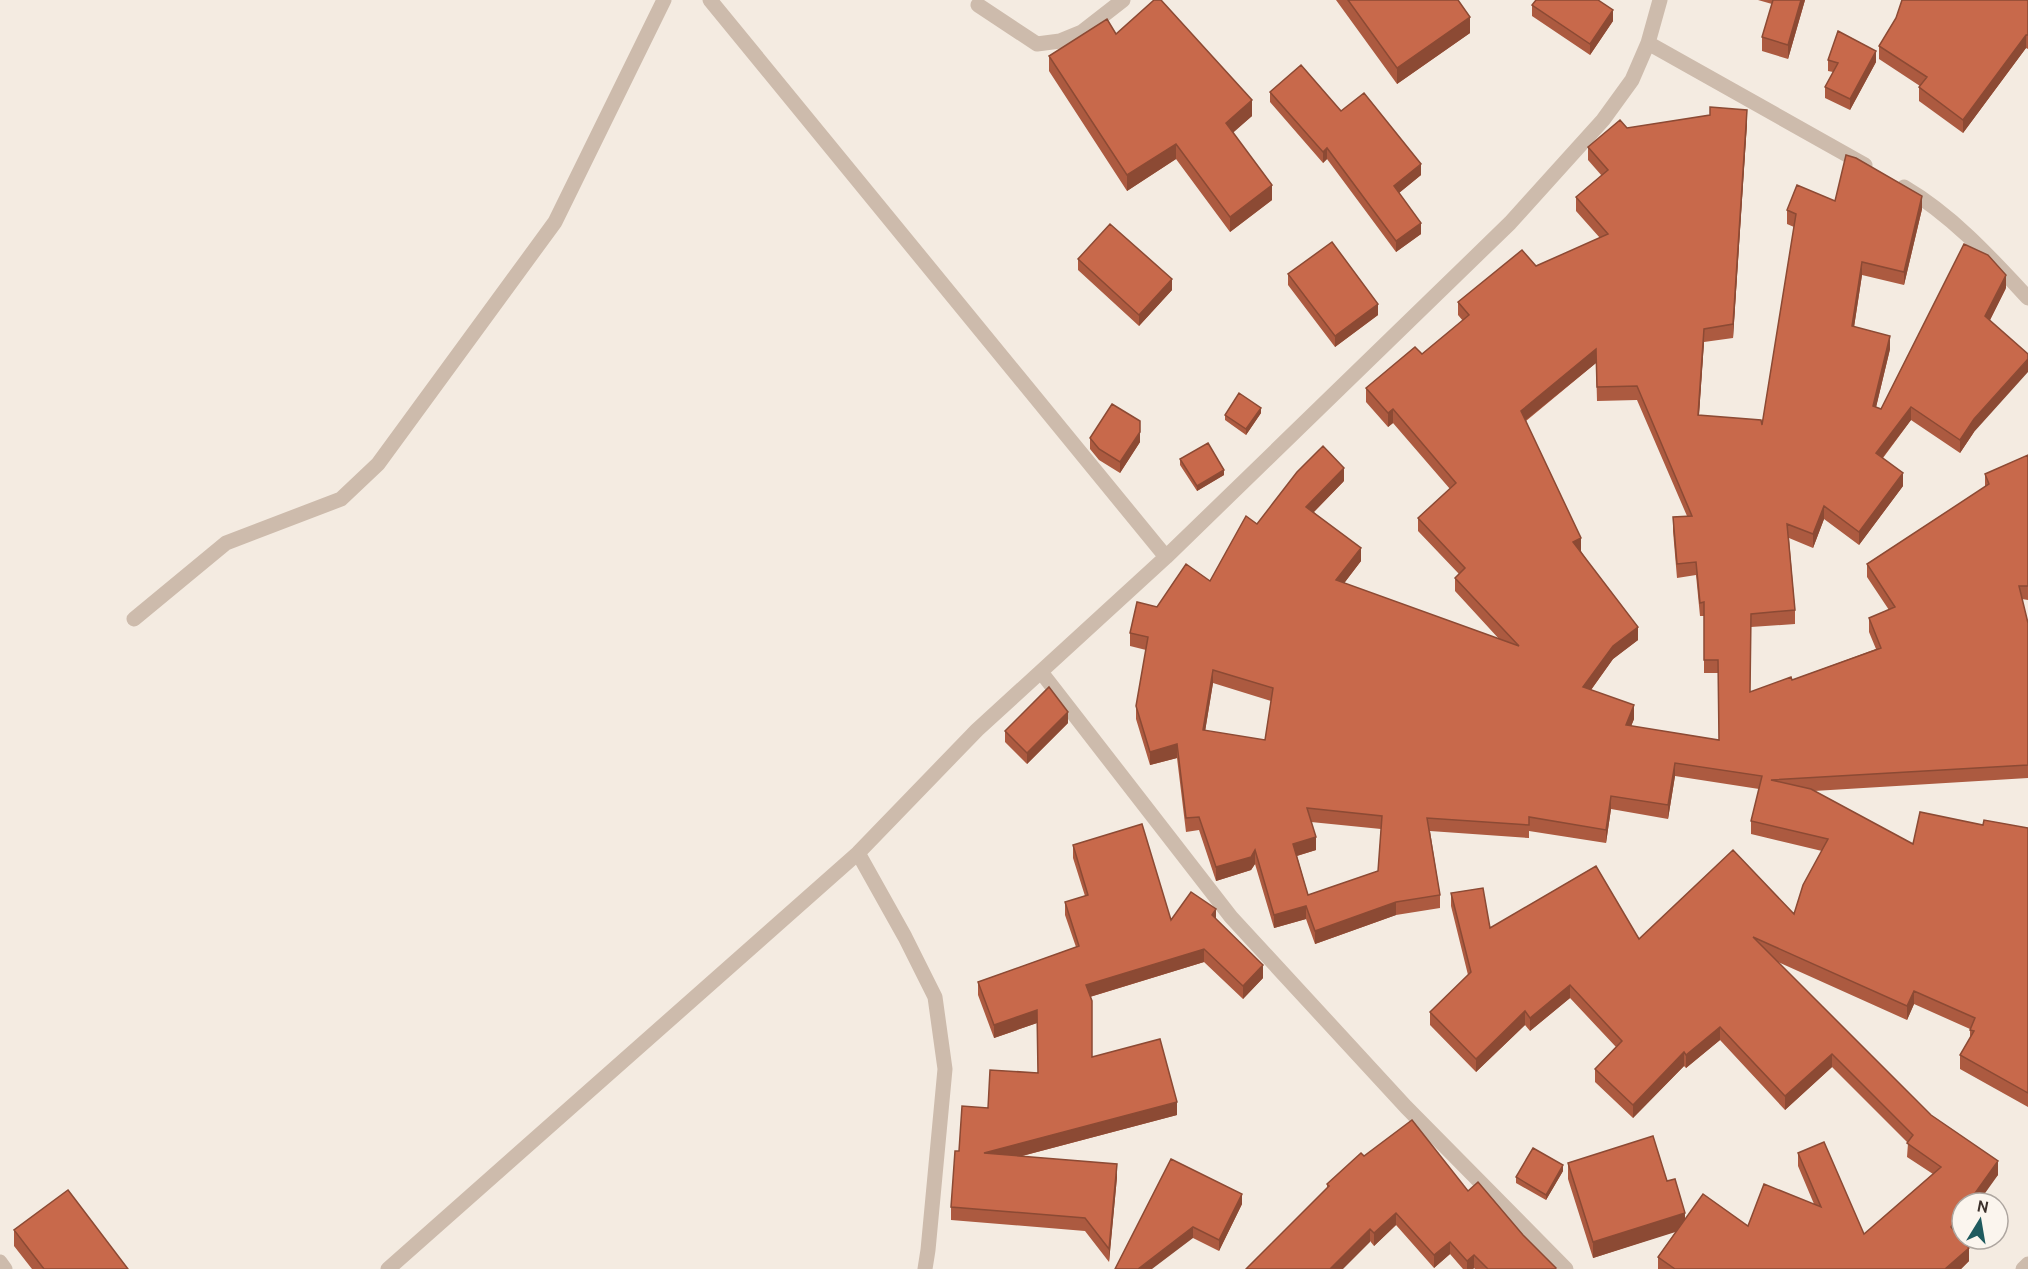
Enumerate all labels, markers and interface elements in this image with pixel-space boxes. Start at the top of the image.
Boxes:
north arrow [1950,1191,2010,1251]
text: N [1975,1196,1990,1217]

